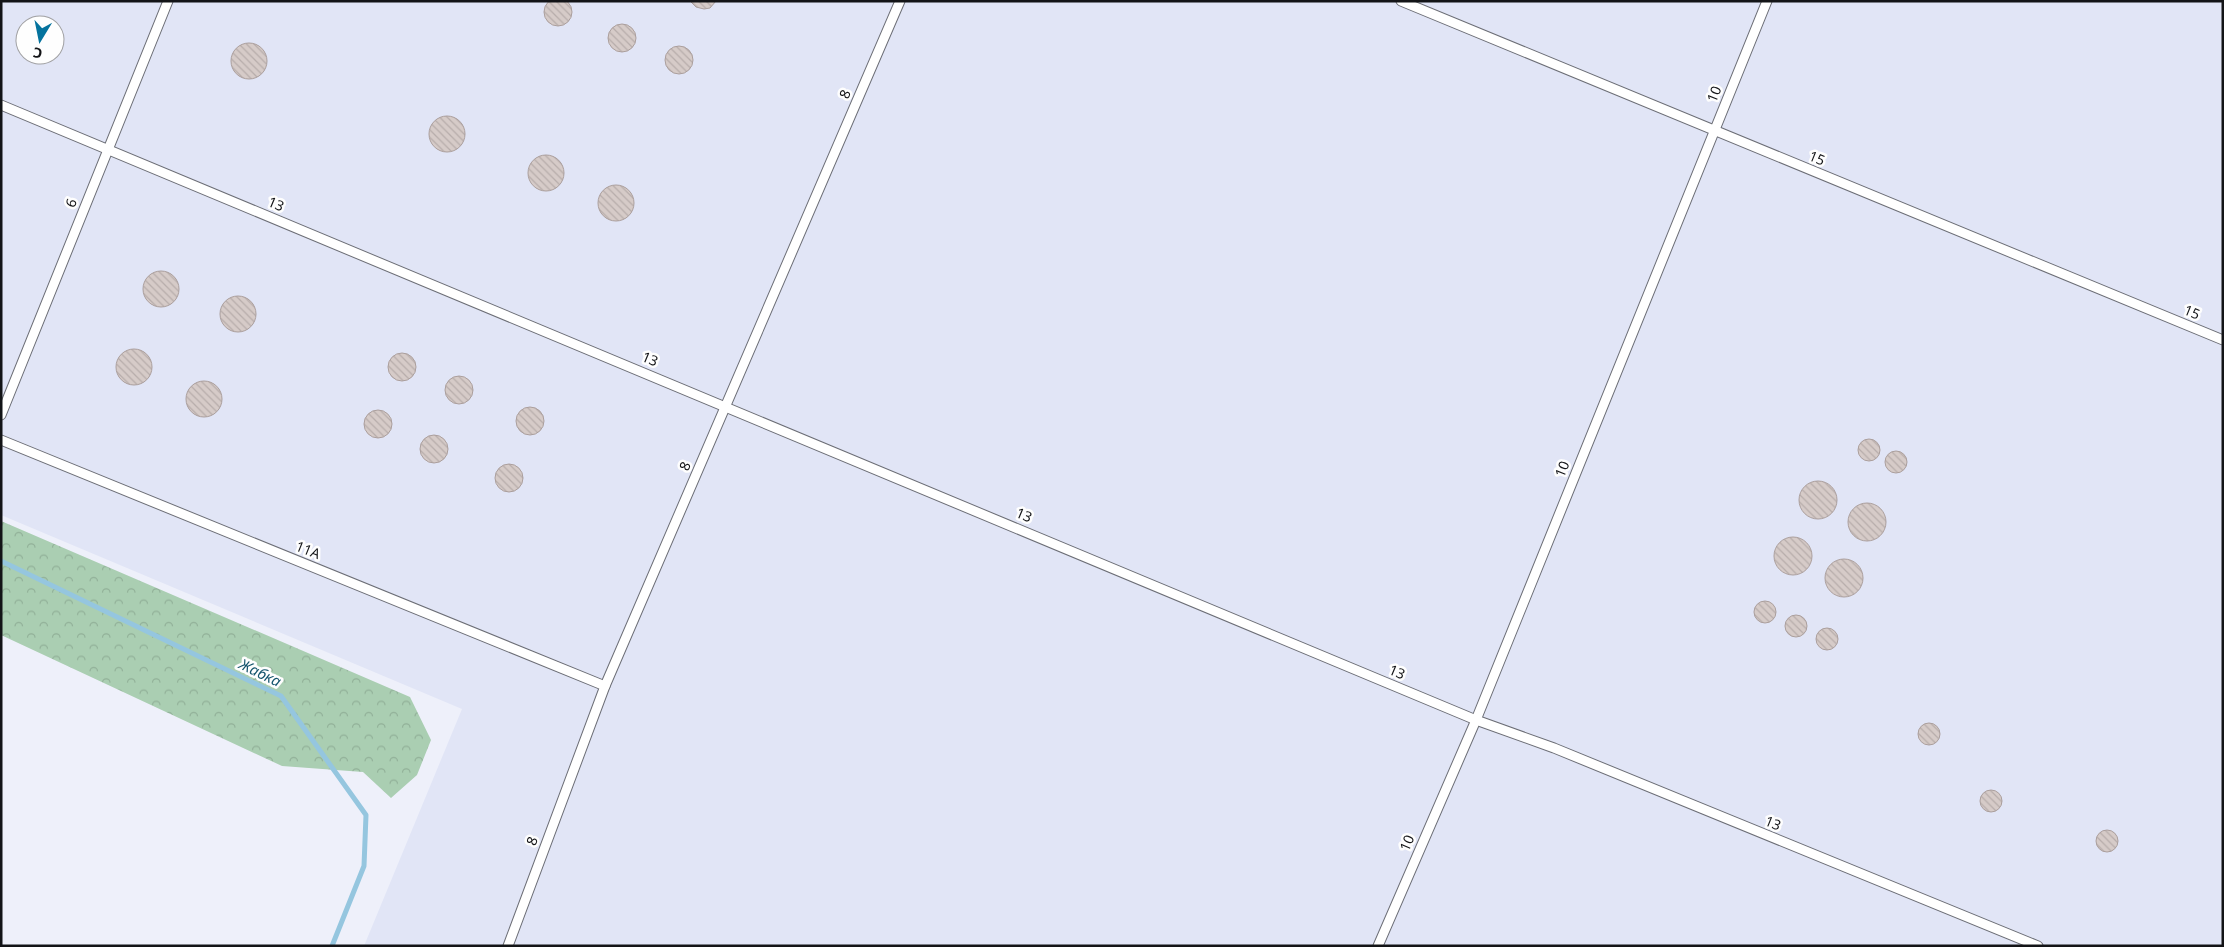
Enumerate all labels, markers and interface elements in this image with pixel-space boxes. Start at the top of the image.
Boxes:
north arrow [15,15,65,65]
text: С [32,43,44,63]
street label: 10 [1702,83,1725,105]
street label: 8 [834,86,855,101]
street label: 15 [1806,146,1828,169]
street label: 13 [265,192,287,215]
street label: 6 [60,196,81,210]
street label: 15 [2181,300,2203,323]
street label: 13 [639,347,661,370]
street label: 8 [674,458,695,473]
street label: 10 [1550,458,1573,480]
street label: 13 [1013,503,1035,526]
street label: 11A [293,536,323,563]
water label: Жабка [235,653,285,691]
street label: 13 [1386,660,1408,683]
street label: 13 [1762,811,1784,834]
street label: 10 [1395,832,1418,854]
street label: 8 [521,834,542,848]

